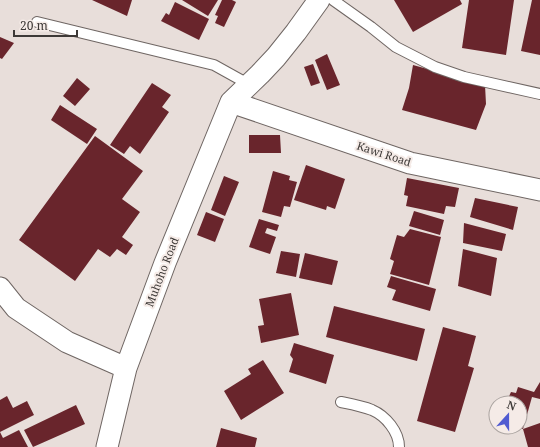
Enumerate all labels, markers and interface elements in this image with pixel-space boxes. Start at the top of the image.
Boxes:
scale bar [14,12,77,38]
text: 20 m [20,17,48,34]
street label: Kawi Road [355,138,413,169]
street label: Muhoho Road [141,235,182,309]
north arrow [488,395,528,435]
text: N [505,397,519,414]

